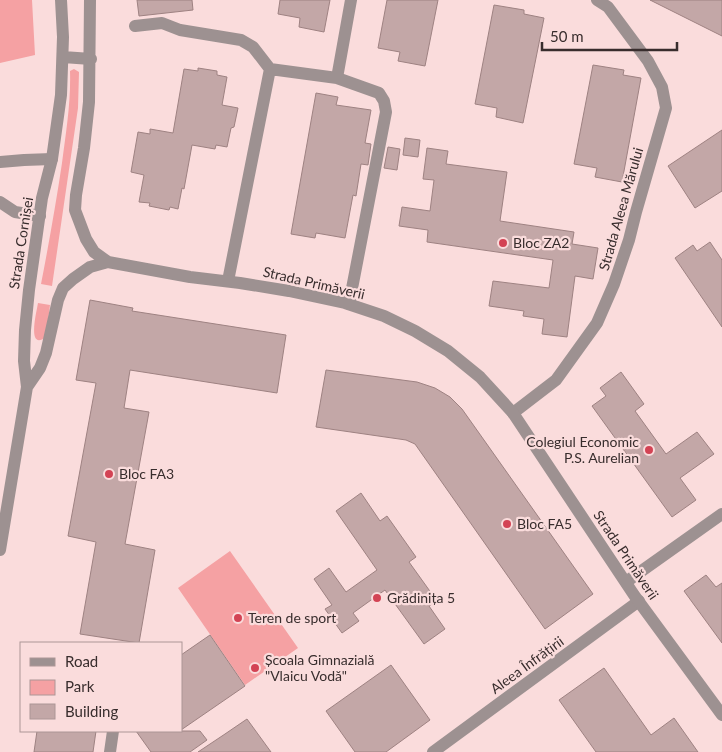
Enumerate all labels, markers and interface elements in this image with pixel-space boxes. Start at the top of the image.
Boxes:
scale bar [542,20,677,52]
text: 50 m [550,27,584,45]
street label: Strada Aleea Mărului [595,145,646,272]
street label: Strada Cornișei [5,196,36,290]
place label: Bloc ZA2 [513,234,569,251]
marker: Bloc ZA2 [497,237,509,249]
street label: Strada Primăverii [262,263,367,302]
place label: Colegiul Economic P.S. Aurelian [526,433,639,466]
marker: Colegiul Economic P.S. Aurelian [643,444,655,456]
place label: Bloc FA3 [119,465,174,482]
marker: Bloc FA3 [103,468,115,480]
street label: Strada Primăverii [590,507,663,603]
place label: Bloc FA5 [517,515,572,532]
marker: Bloc FA5 [501,518,513,530]
place label: Grădinița 5 [387,589,455,606]
marker: Grădinița 5 [371,592,383,604]
place label: Teren de sport [248,609,336,626]
marker: Teren de sport [232,612,244,624]
street label: Aleea Înfrățirii [487,632,567,697]
legend [20,642,182,732]
place label: Școala Gimnazială "Vlaicu Vodă" [265,651,375,684]
text: Road [65,652,98,670]
marker: Școala Gimnazială "Vlaicu Vodă" [249,662,261,674]
text: Park [65,677,95,695]
text: Building [65,702,118,720]

